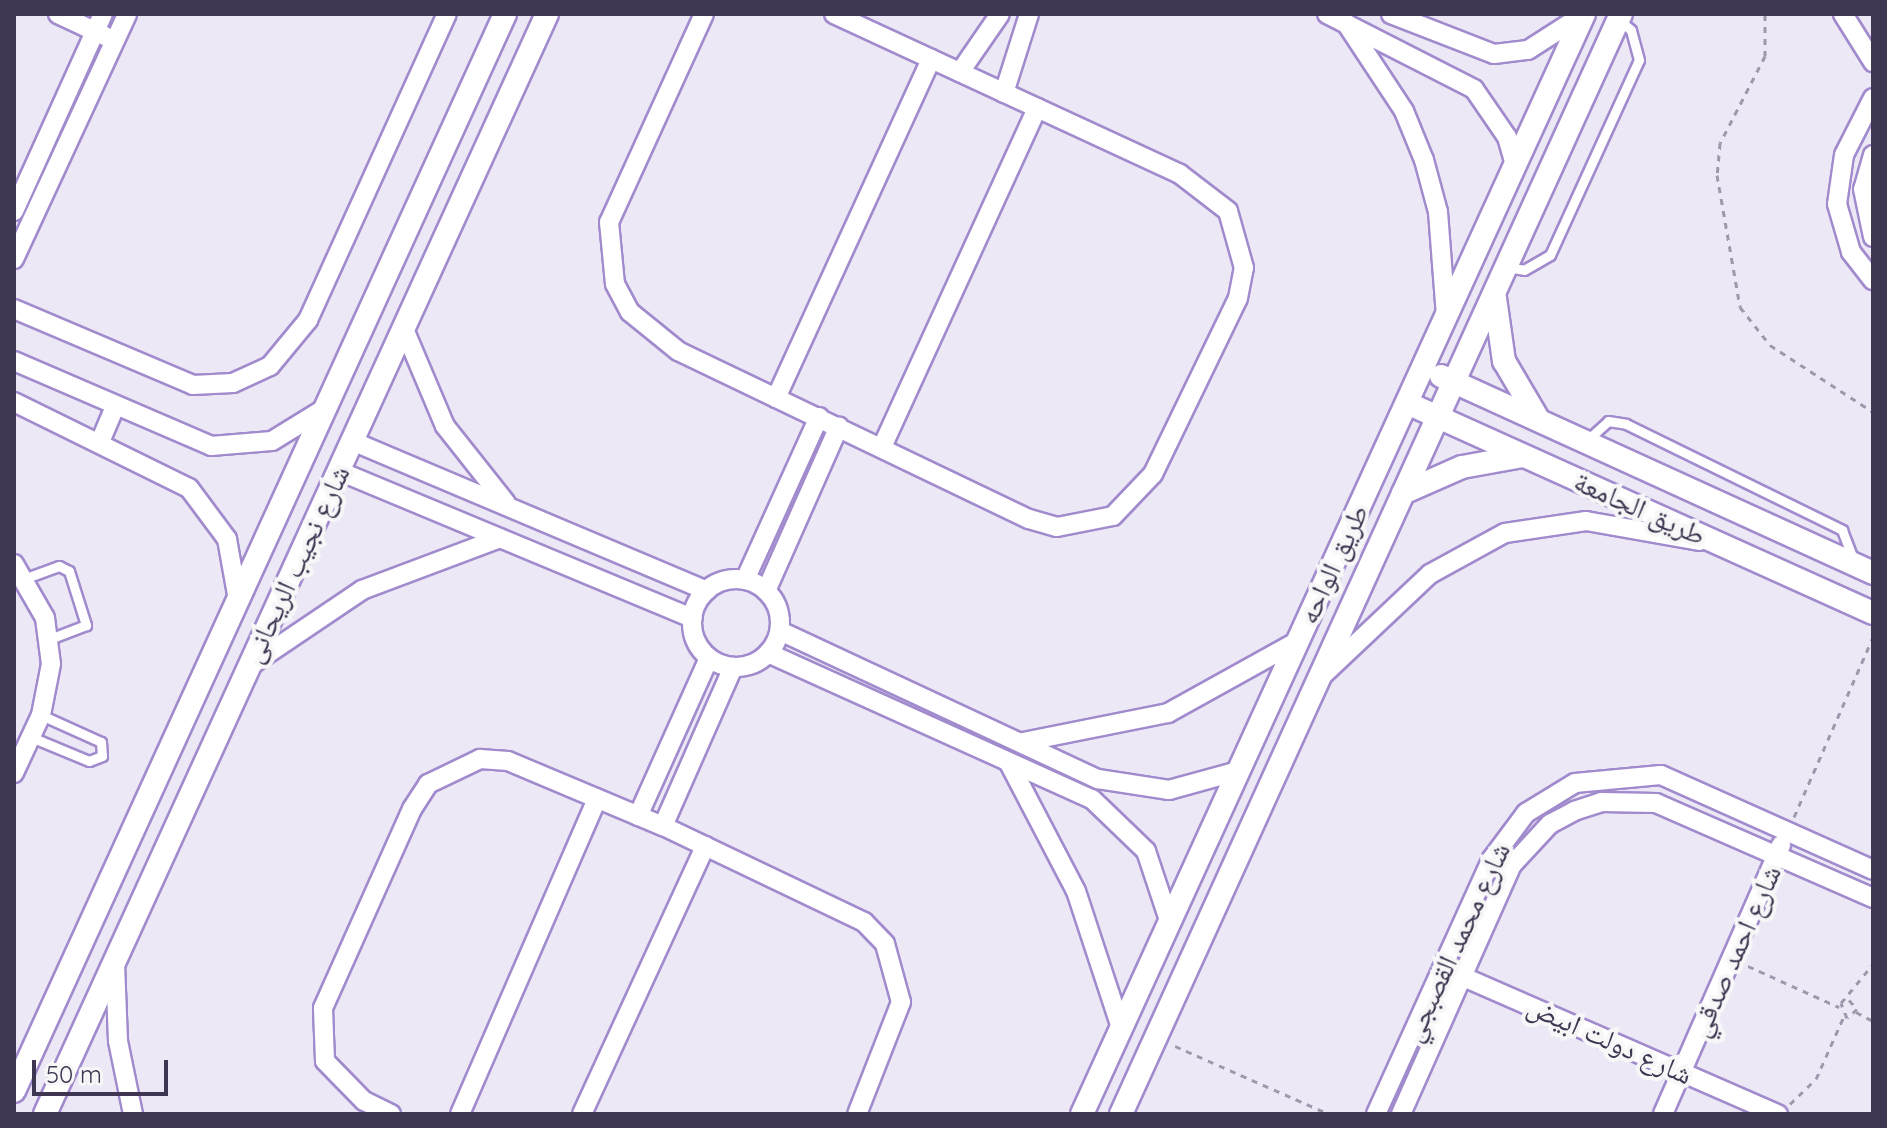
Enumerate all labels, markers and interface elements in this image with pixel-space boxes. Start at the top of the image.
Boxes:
street label: شارع نجيب الريحانى [236,460,356,668]
street label: طريق الجامعة [1569,464,1711,552]
street label: طريق الواحه [1291,499,1375,629]
street label: شارع محمد القصبجي [1395,837,1517,1047]
street label: شارع احمد صدقي [1682,860,1788,1042]
street label: شارع دولت ابيض [1522,989,1698,1091]
scale bar [36,1044,172,1094]
text: 50 m [46,1059,102,1089]

